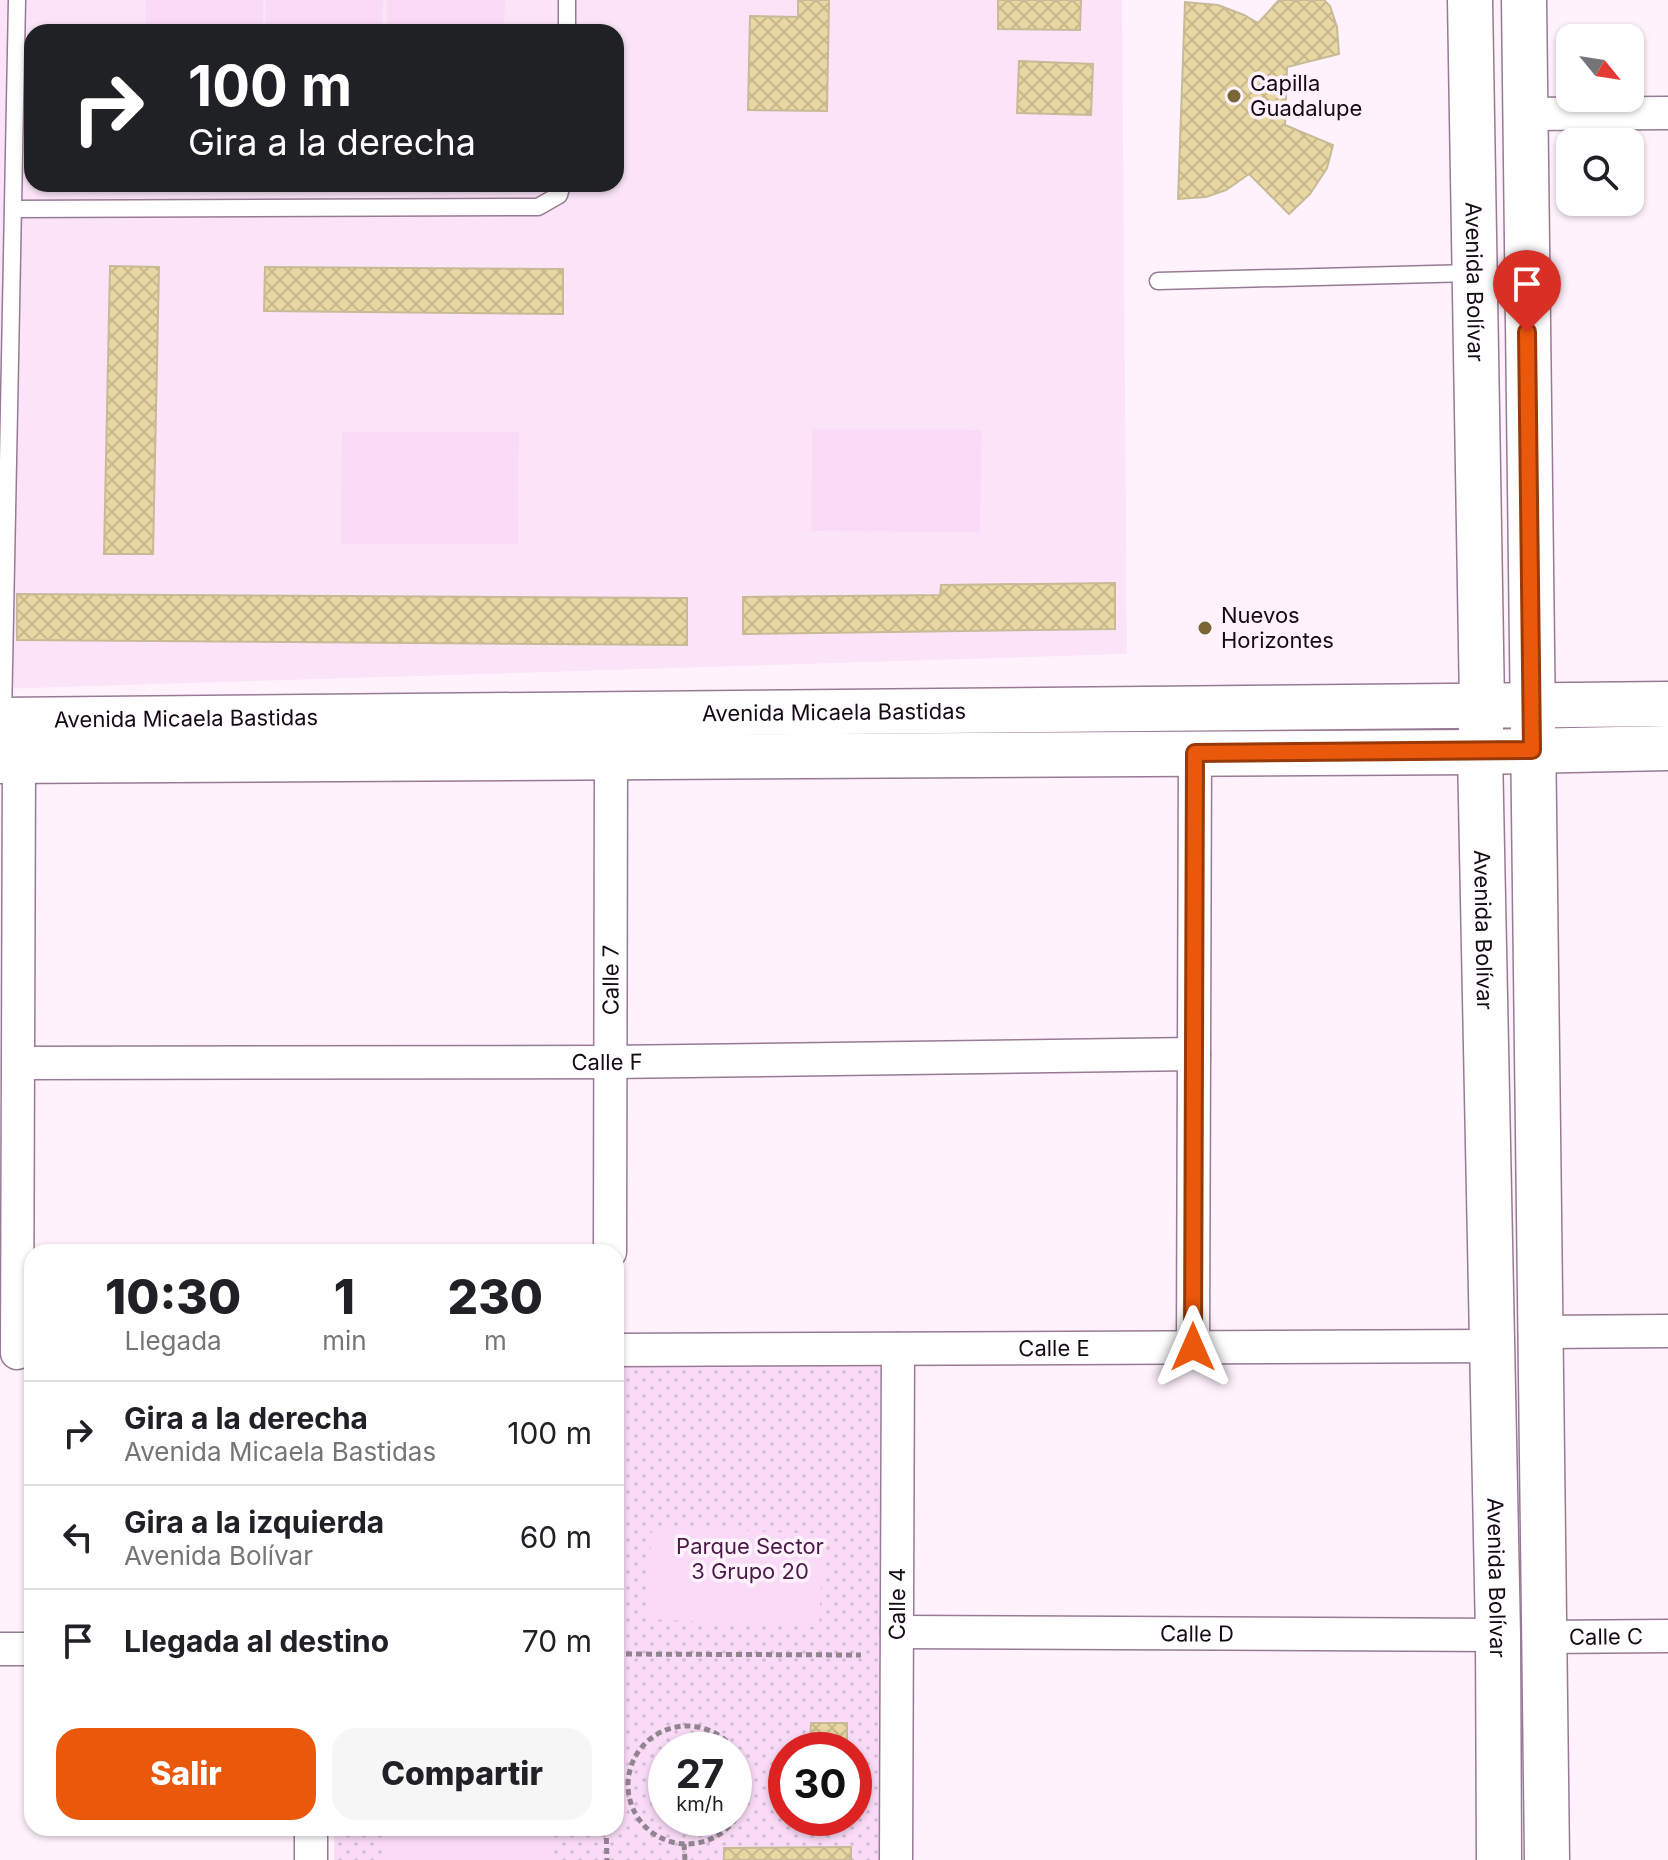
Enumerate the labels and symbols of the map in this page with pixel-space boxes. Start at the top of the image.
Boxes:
north arrow [1556,24,1644,112]
place label: Capilla Guadalupe [1250,70,1362,121]
marker: Capilla Guadalupe [1225,87,1243,105]
street label: Avenida Bolívar [1460,202,1489,362]
pin [1493,250,1561,332]
place label: Nuevos Horizontes [1221,602,1334,653]
marker: Nuevos Horizontes [1196,619,1214,637]
street label: Avenida Micaela Bastidas [702,698,966,726]
street label: Avenida Micaela Bastidas [54,704,318,732]
street label: Avenida Bolívar [1469,850,1498,1010]
street label: Calle 7 [597,945,624,1015]
street label: Calle F [571,1049,643,1075]
position arrow [1151,1305,1235,1389]
street label: Calle E [1018,1335,1090,1361]
street label: Avenida Bolívar [1482,1497,1511,1658]
park label: Parque Sector 3 Grupo 20 [676,1533,824,1584]
street label: Calle 4 [884,1568,910,1640]
street label: Calle D [1160,1620,1234,1647]
street label: Calle C [1569,1623,1643,1650]
speed limit sign: 30 [768,1732,872,1836]

